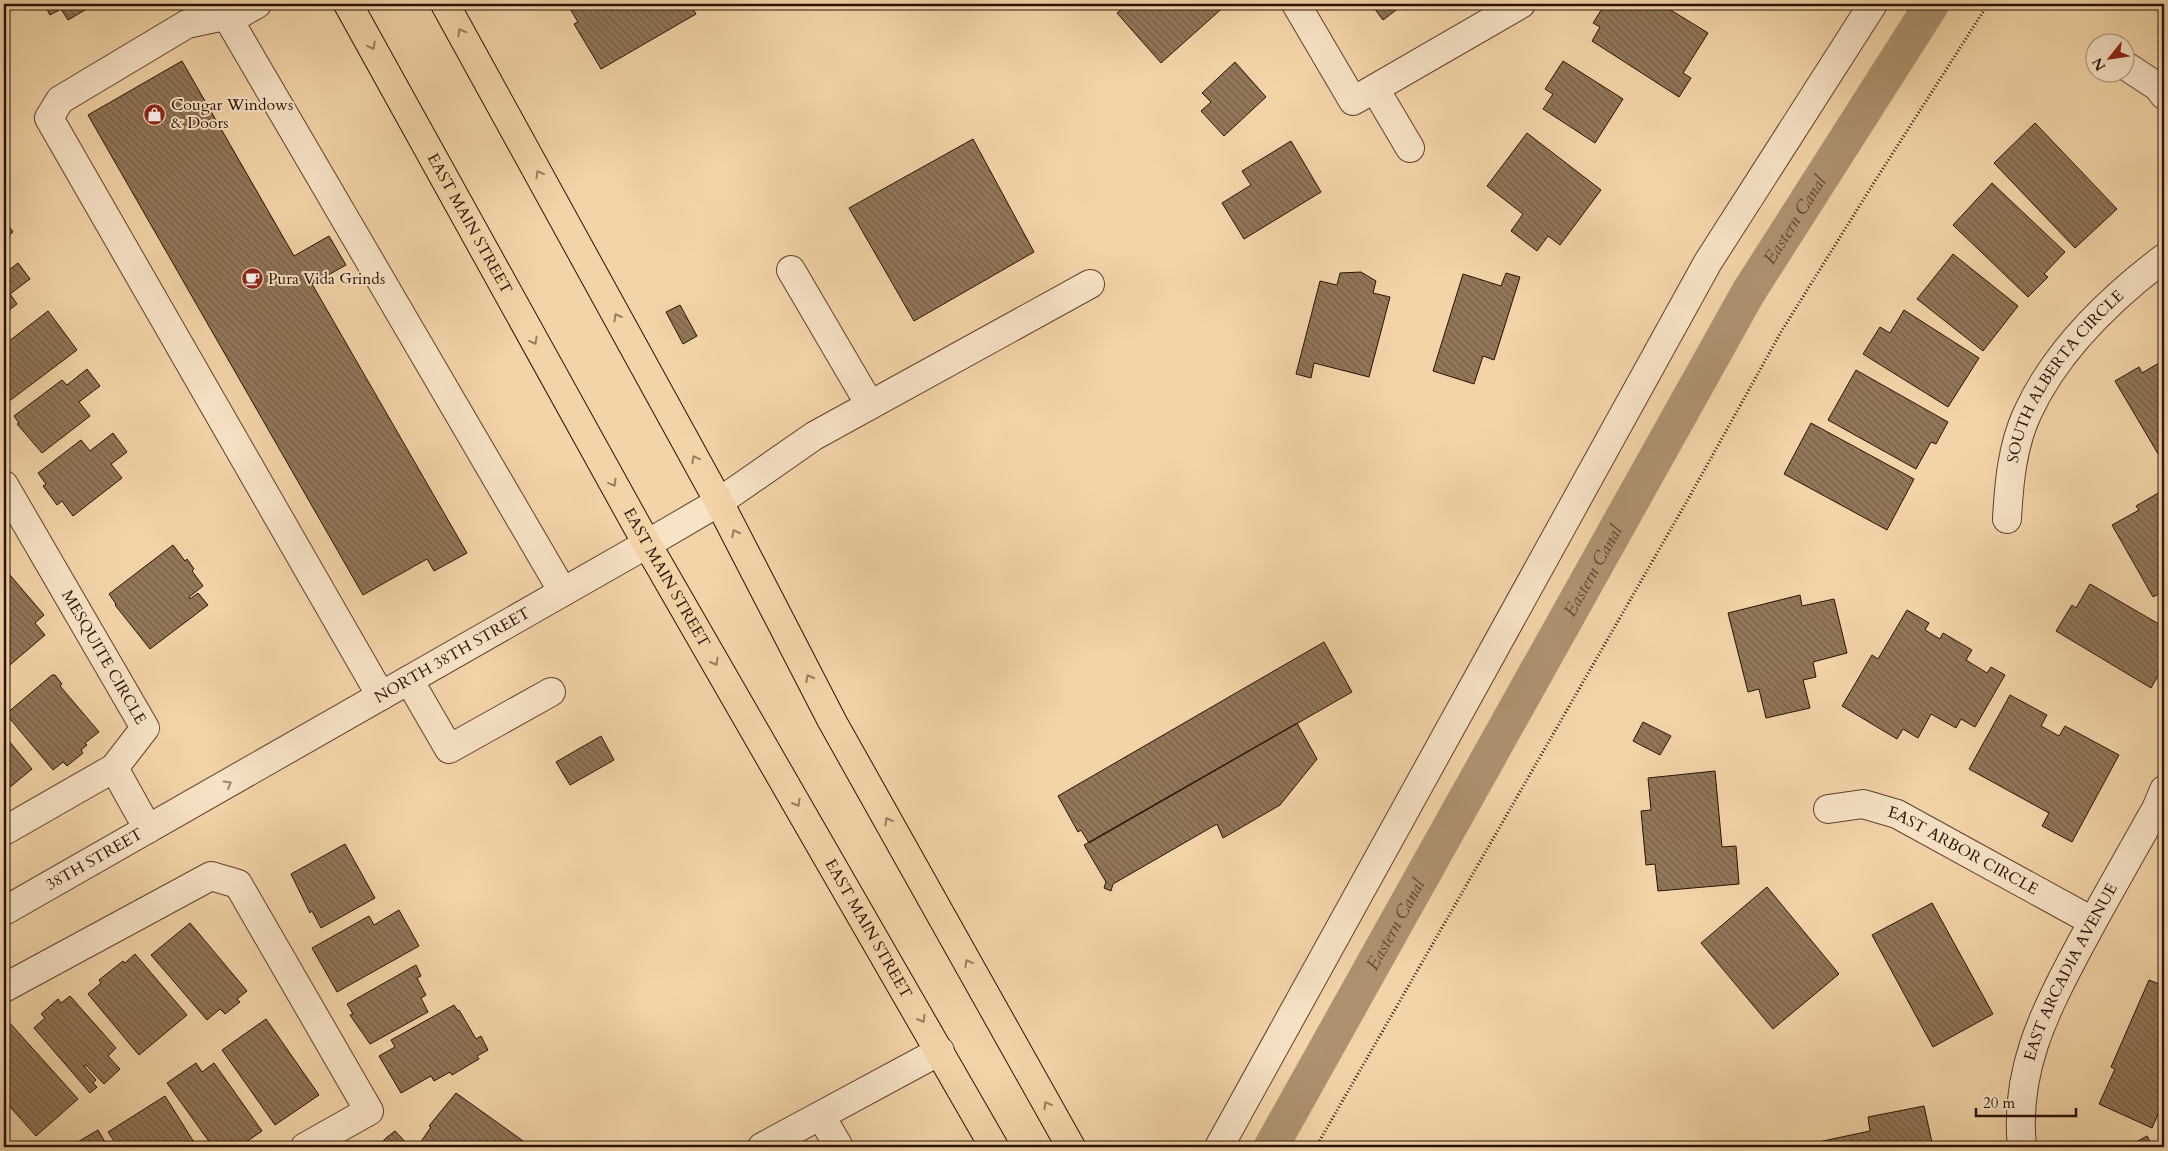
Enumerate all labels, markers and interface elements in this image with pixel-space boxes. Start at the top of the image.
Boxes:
one-way arrow [457,28,467,37]
north arrow [2086,32,2136,82]
one-way arrow [365,41,375,50]
text: N [2088,54,2110,74]
place label: Cougar Windows & Doors [171,94,293,134]
shop icon: Cougar Windows & Doors [143,102,167,126]
street label: EAST MAIN STREET [422,149,517,298]
water label: Eastern Canal [1757,170,1833,269]
one-way arrow [535,171,545,180]
cafe icon: Pura Vida Grinds [240,267,264,291]
place label: Pura Vida Grinds [268,268,385,290]
street label: SOUTH ALBERTA CIRCLE [2002,285,2129,465]
one-way arrow [613,313,623,322]
one-way arrow [528,336,538,345]
one-way arrow [692,456,702,465]
one-way arrow [607,478,617,487]
street label: EAST MAIN STREET [618,504,715,652]
water label: Eastern Canal [1557,520,1629,621]
one-way arrow [731,529,741,538]
street label: MESQUITE CIRCLE [56,586,152,728]
street label: NORTH 38TH STREET [370,602,534,708]
one-way arrow [709,657,719,666]
one-way arrow [805,674,815,683]
one-way arrow [222,780,231,790]
one-way arrow [790,798,800,807]
street label: EAST ARBOR CIRCLE [1885,801,2042,900]
one-way arrow [884,818,894,827]
street label: 38TH STREET [42,823,147,896]
street label: EAST MAIN STREET [820,855,917,1003]
water label: Eastern Canal [1360,873,1431,974]
street label: EAST ARCADIA AVENUE [2019,879,2123,1063]
one-way arrow [964,959,974,968]
one-way arrow [916,1014,926,1023]
scale bar [1976,1086,2076,1118]
text: 20 m [1983,1093,2015,1113]
one-way arrow [1044,1101,1054,1110]

